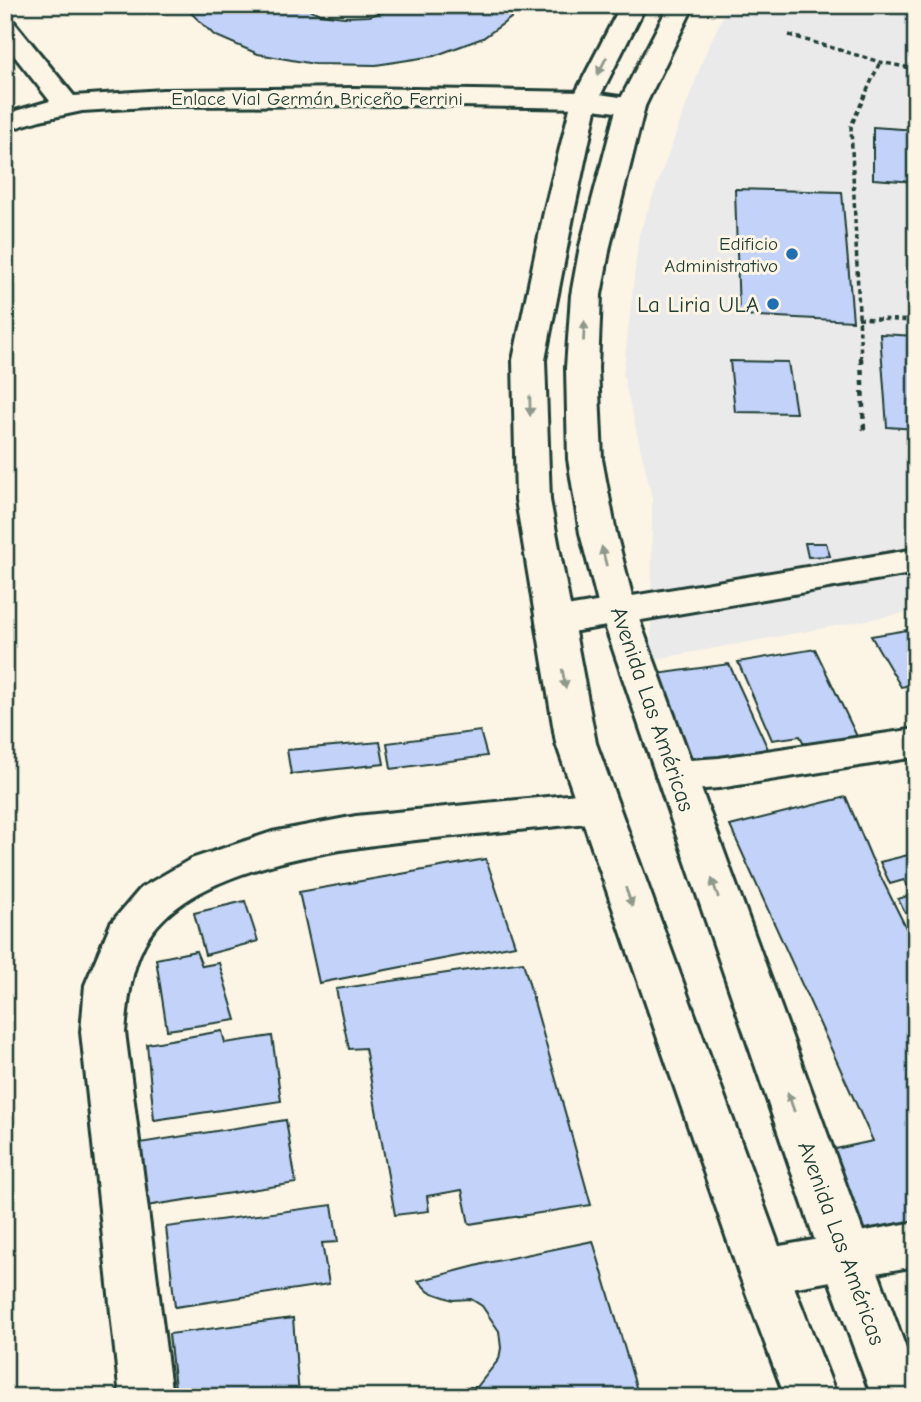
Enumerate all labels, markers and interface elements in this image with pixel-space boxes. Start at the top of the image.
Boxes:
one-way arrow [597,56,608,76]
street label: Enlace Vial Germán Briceño Ferrini [171,88,463,110]
place label: Edificio Administrativo [664,233,778,277]
marker: Edificio Administrativo [784,246,800,262]
place label: La Liria ULA [637,291,759,318]
marker: La Liria ULA [765,296,781,312]
one-way arrow [578,320,589,342]
one-way arrow [525,395,536,417]
one-way arrow [598,545,609,567]
street label: Avenida Las Américas [605,603,700,815]
one-way arrow [559,668,570,690]
one-way arrow [709,877,720,898]
one-way arrow [624,886,635,907]
one-way arrow [785,1092,796,1113]
street label: Avenida Las Américas [792,1138,891,1349]

